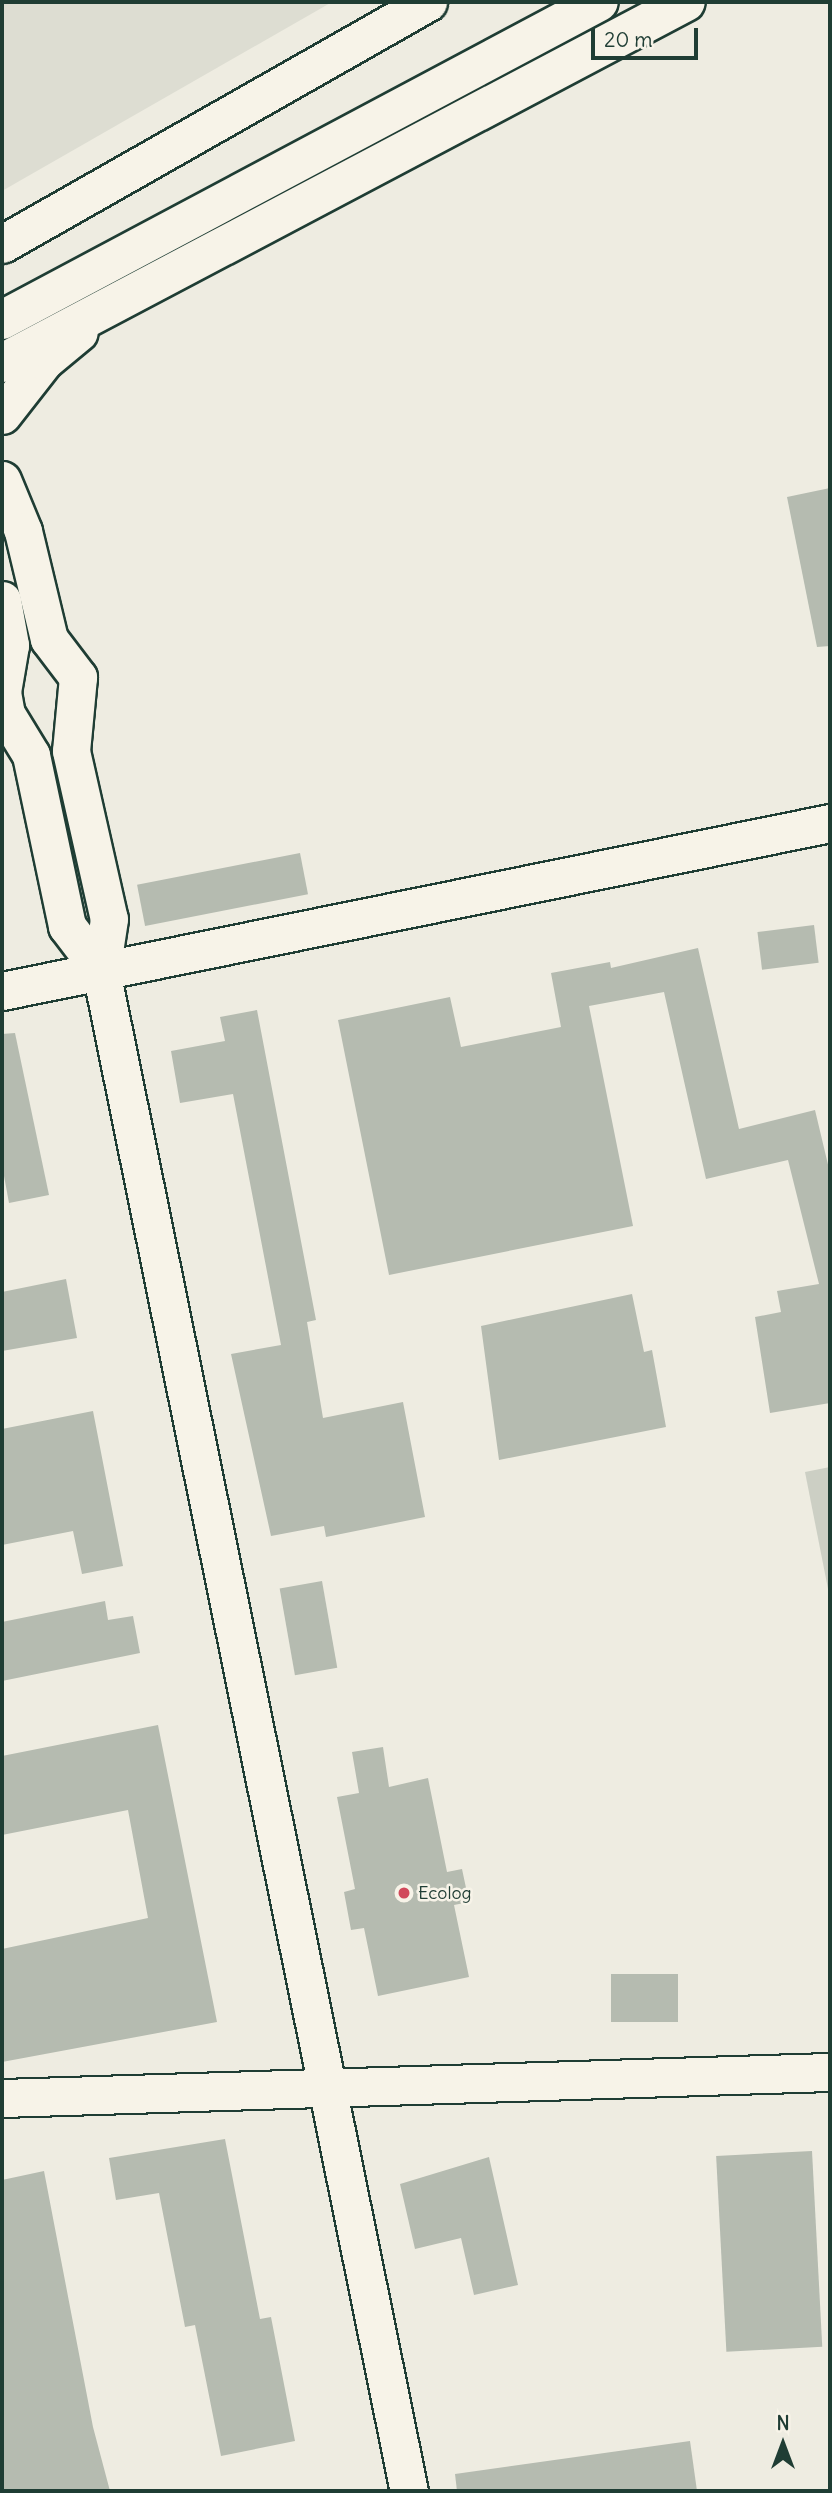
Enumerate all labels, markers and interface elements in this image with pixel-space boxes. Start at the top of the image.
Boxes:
scale bar [594,14,701,58]
text: 20 m [604,26,653,53]
place label: Ecolog [418,1882,472,1904]
marker: Ecolog [396,1885,412,1901]
north arrow [748,2409,818,2479]
text: N [776,2411,790,2435]

